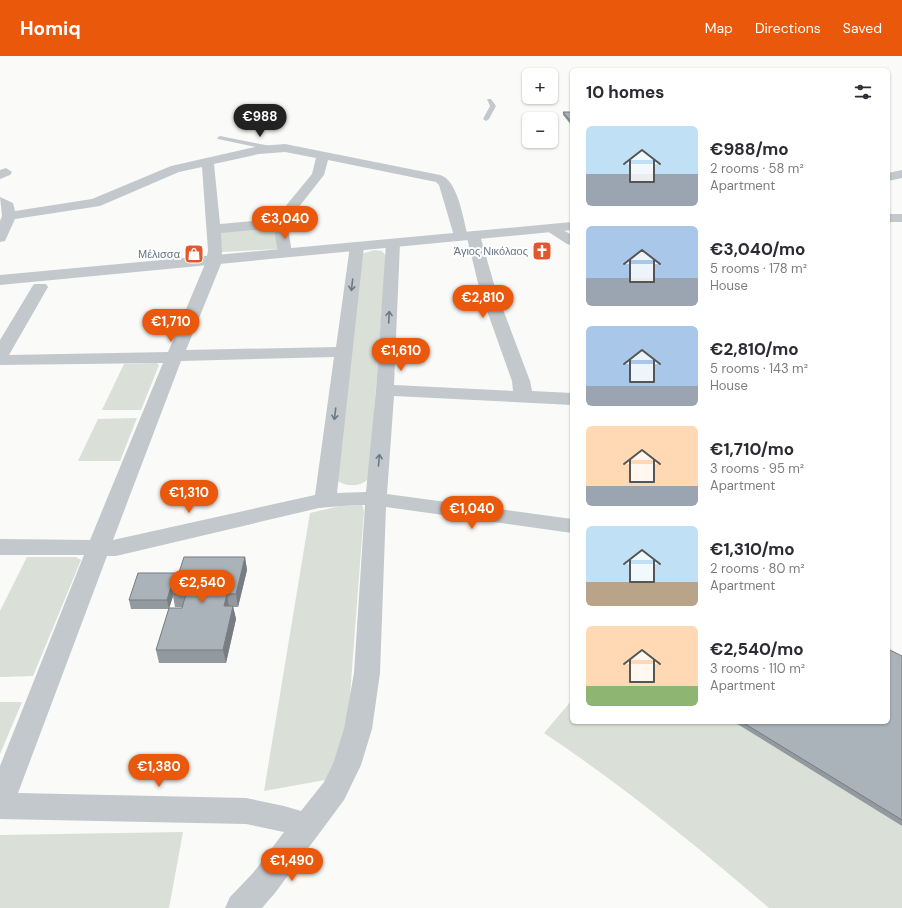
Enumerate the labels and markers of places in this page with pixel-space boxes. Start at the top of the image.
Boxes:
pin: €988 [236,104,284,138]
pin: €3,040 [252,206,318,240]
church icon: Άγιος Νικόλαος [531,240,553,262]
shop icon: Μέλισσα [183,243,205,265]
place label: Άγιος Νικόλαος [454,244,528,258]
place label: Μέλισσα [138,247,181,261]
pin: €2,810 [450,285,516,319]
pin: €1,710 [138,309,204,343]
pin: €1,610 [368,338,434,372]
pin: €1,310 [156,480,222,514]
pin: €1,040 [439,496,505,530]
pin: €2,540 [169,570,235,604]
pin: €1,380 [126,754,192,788]
pin: €1,490 [259,848,325,882]

